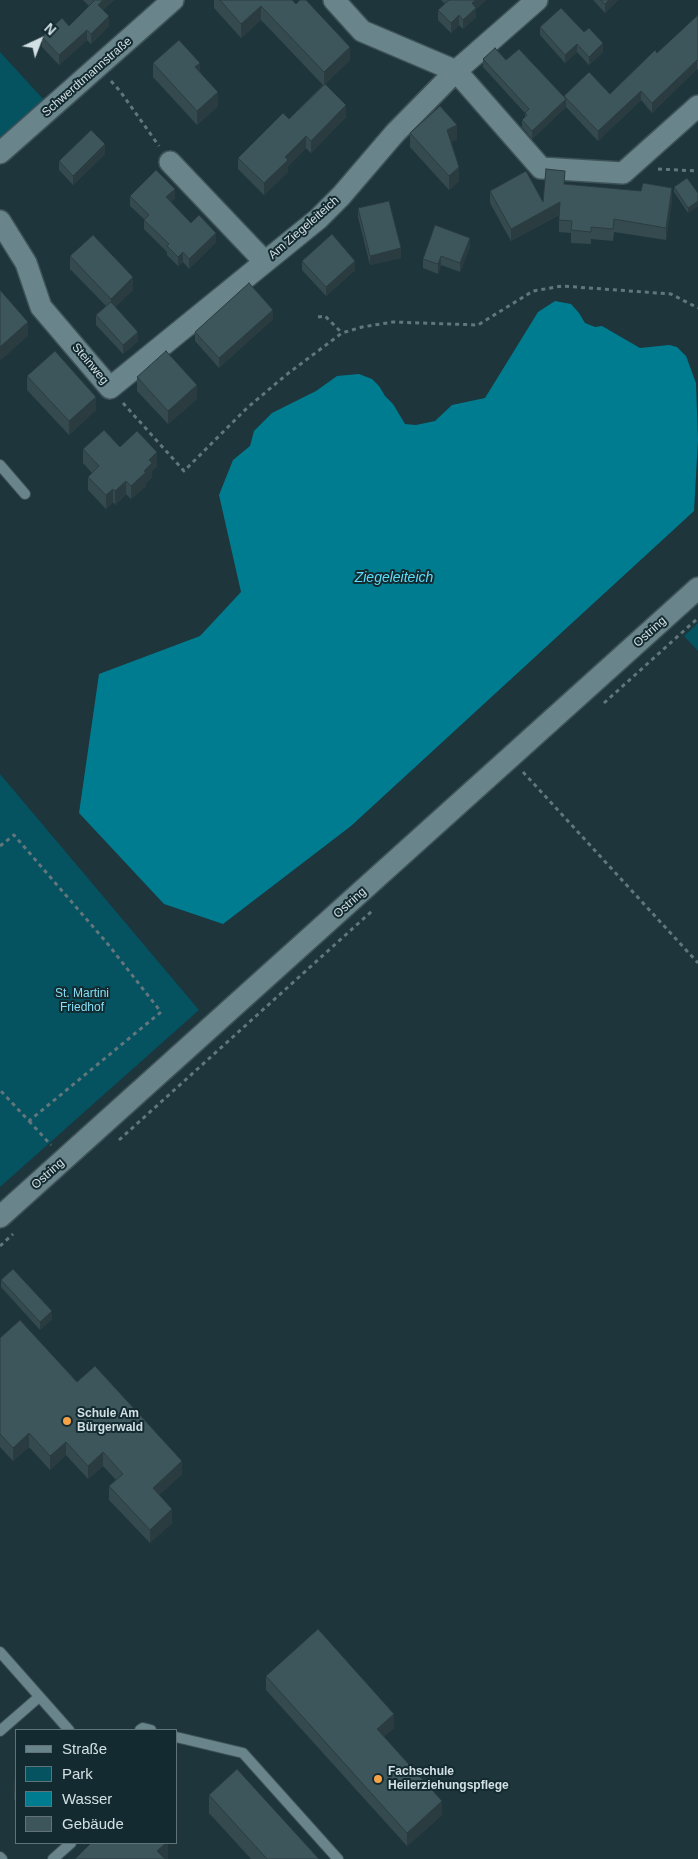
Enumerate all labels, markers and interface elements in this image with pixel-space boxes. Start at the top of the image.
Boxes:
north arrow [15,15,65,65]
text: N [41,20,59,38]
street label: Schwerdtmannstraße [39,34,135,120]
street label: Am Ziegeleiteich [266,193,342,263]
street label: Steinweg [69,340,111,388]
water label: Ziegeleiteich [355,570,433,586]
street label: Ostring [631,614,669,650]
street label: Ostring [331,885,369,921]
park label: St. Martini Friedhof [55,987,109,1015]
street label: Ostring [29,1156,67,1192]
place label: Schule Am Bürgerwald [77,1407,143,1435]
marker: Schule Am Bürgerwald [61,1415,73,1427]
legend [15,1729,178,1844]
text: Straße [62,1740,107,1757]
text: Park [62,1765,93,1782]
place label: Fachschule Heilerziehungspflege [388,1765,509,1793]
marker: Fachschule Heilerziehungspflege [372,1773,384,1785]
text: Wasser [62,1790,112,1807]
text: Gebäude [62,1815,124,1832]

